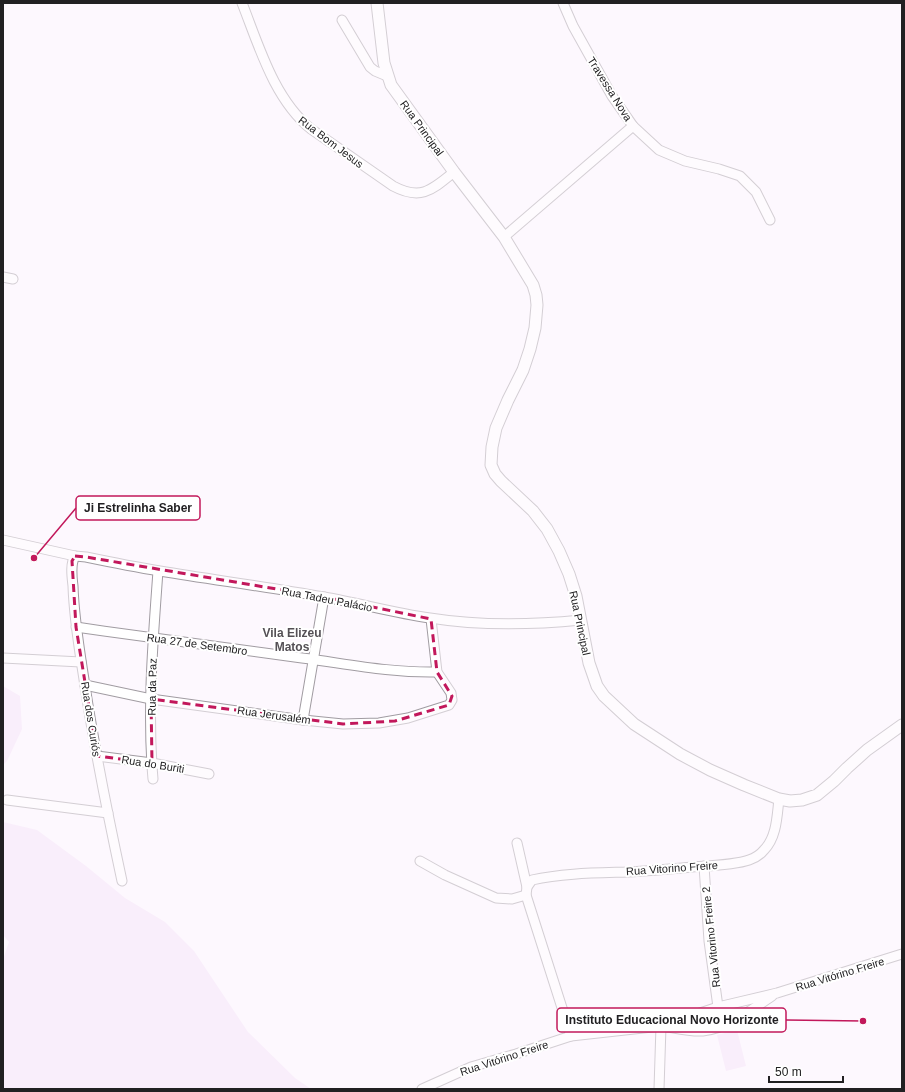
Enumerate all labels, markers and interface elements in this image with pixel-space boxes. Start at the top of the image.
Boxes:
street label: Travessa Nova [585,55,635,124]
street label: Rua Principal [398,98,446,158]
street label: Rua Bom Jesus [296,114,366,170]
callout: Ji Estrelinha Saber [76,496,200,520]
text: Ji Estrelinha Saber [84,501,192,515]
street label: Rua Tadeu Palácio [281,584,373,614]
street label: Rua Principal [567,590,593,656]
district label: Vila Elizeu Matos [262,626,322,654]
street label: Rua 27 de Setembro [146,631,248,657]
street label: Rua da Paz [145,658,159,716]
street label: Rua dos Curiós [79,681,103,758]
street label: Rua Jerusalém [237,704,311,726]
street label: Rua do Buriti [121,753,185,775]
street label: Rua Vitorino Freire [626,859,718,877]
street label: Rua Vitorino Freire 2 [700,886,722,988]
street label: Rua Vitórino Freire [794,955,886,993]
callout: Instituto Educacional Novo Horizonte [557,1008,786,1032]
text: Instituto Educacional Novo Horizonte [565,1013,779,1027]
street label: Rua Vitórino Freire [458,1038,550,1078]
scale bar [769,1058,843,1084]
text: 50 m [775,1065,802,1079]

